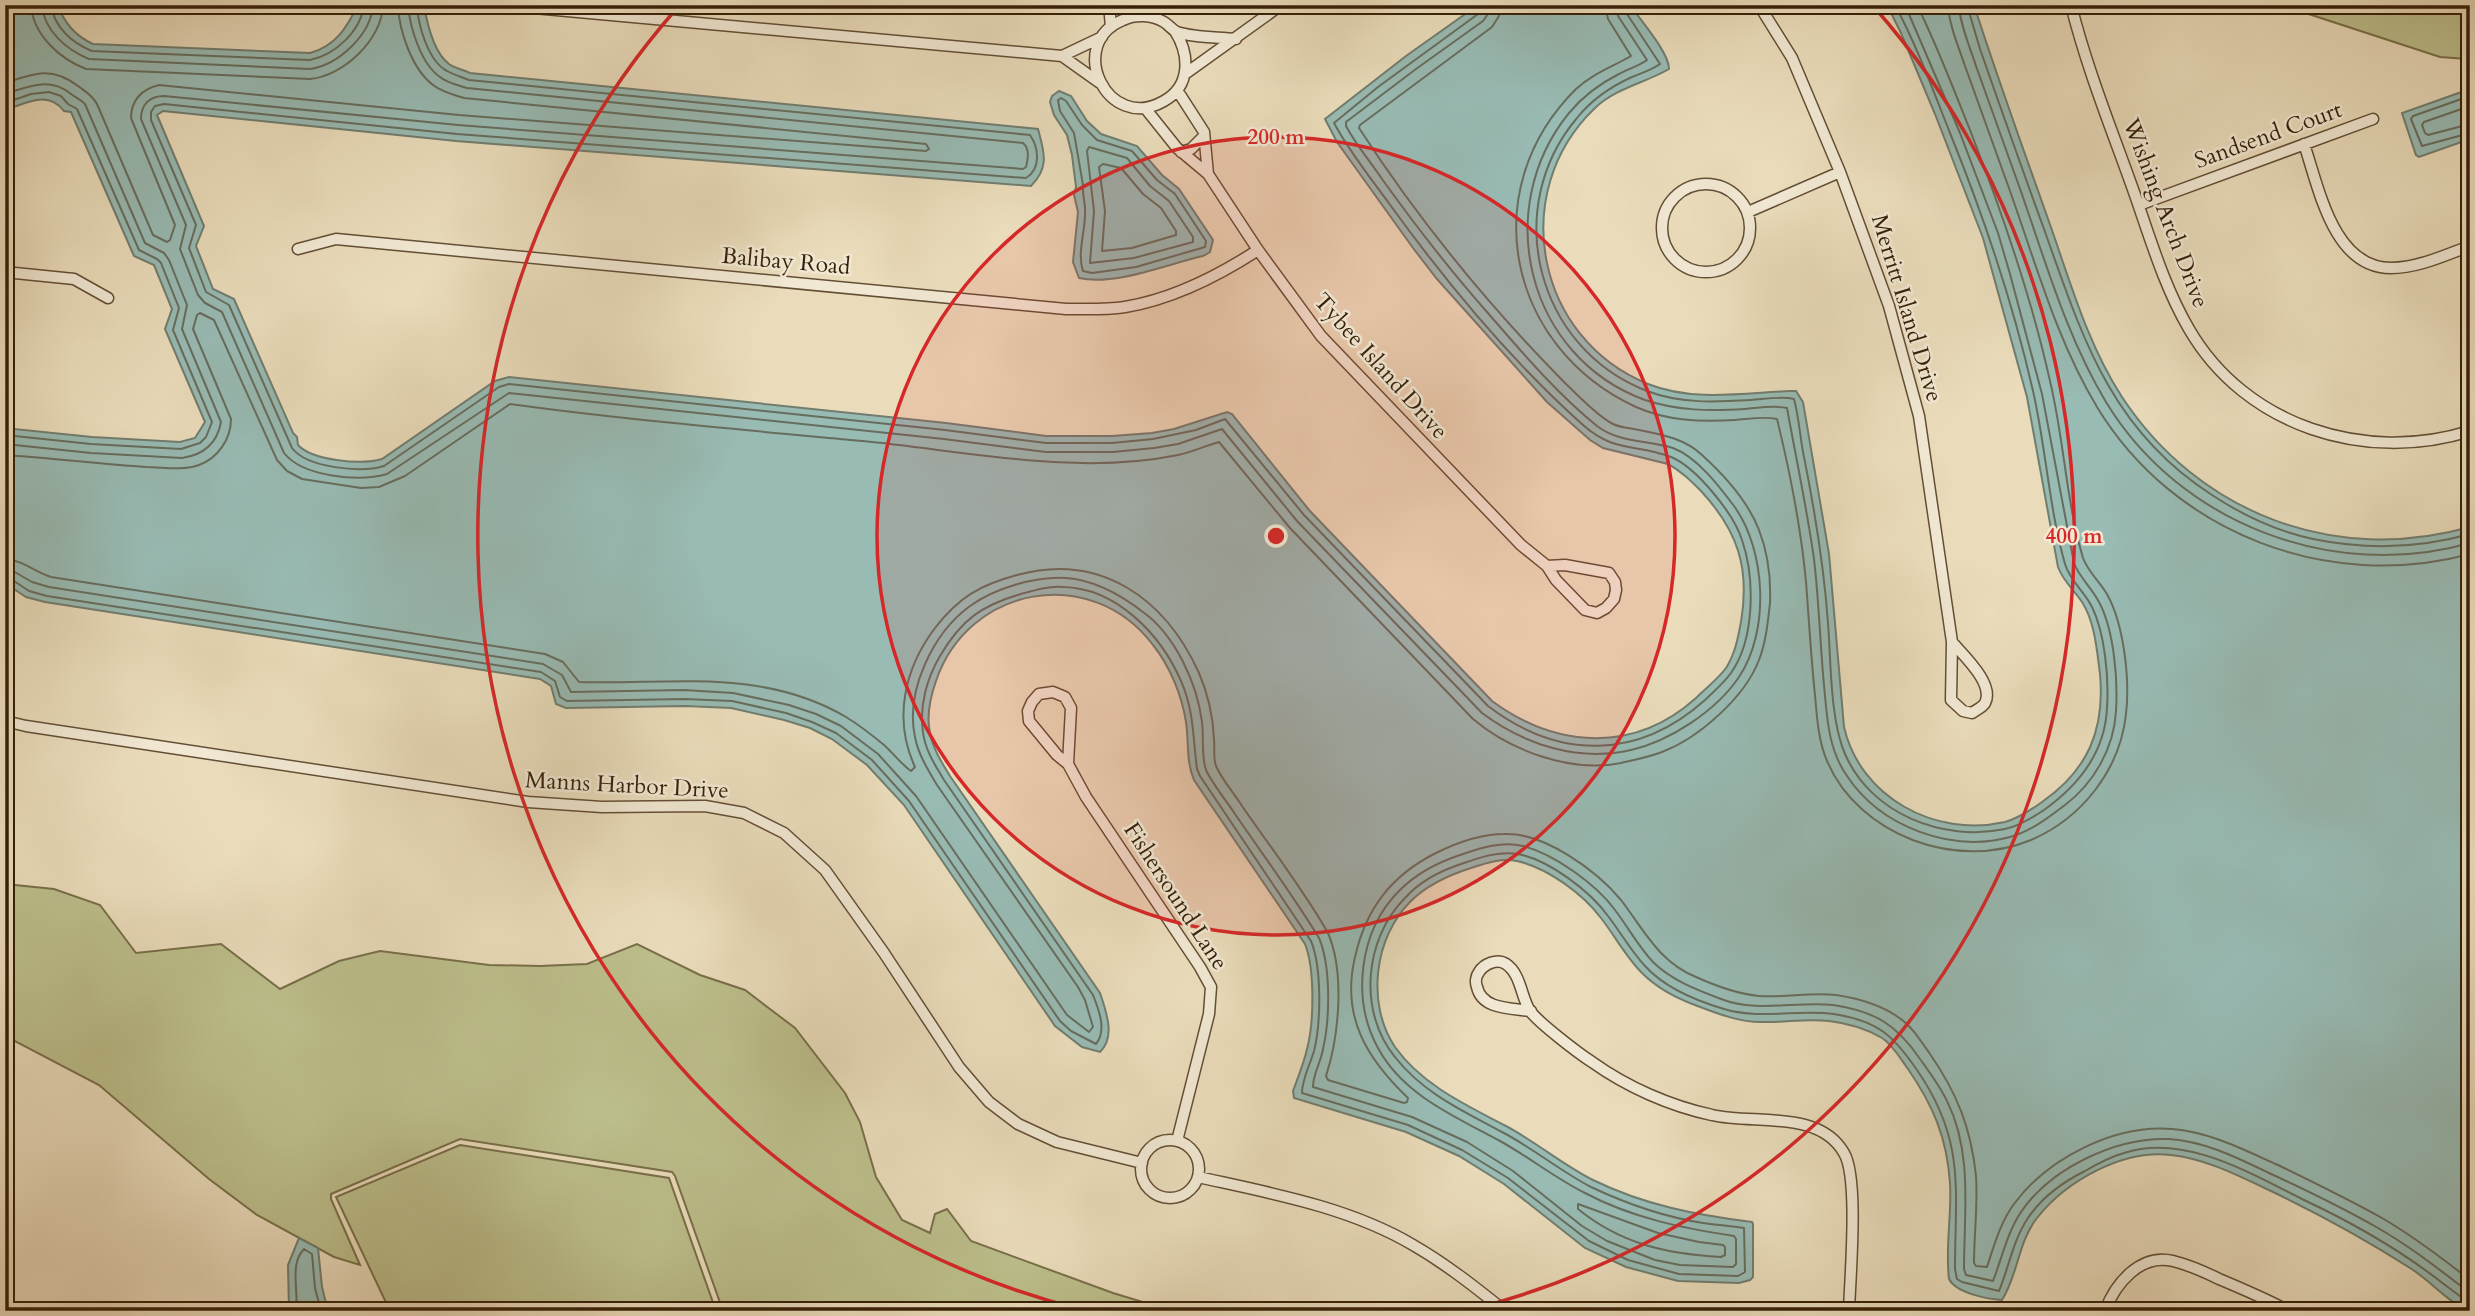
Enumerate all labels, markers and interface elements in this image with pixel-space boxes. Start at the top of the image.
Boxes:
street label: Sandsend Court [2190,94,2346,176]
street label: Wishing Arch Drive [2115,113,2216,312]
text: 200 m [1247,123,1305,152]
street label: Merritt Island Drive [1864,210,1950,406]
street label: Balibay Road [720,240,852,282]
street label: Tybee Island Drive [1307,286,1455,446]
text: 400 m [2045,522,2103,551]
centre of rings [1264,524,1288,548]
street label: Manns Harbor Drive [524,764,730,806]
street label: Fishersound Lane [1117,816,1235,976]

